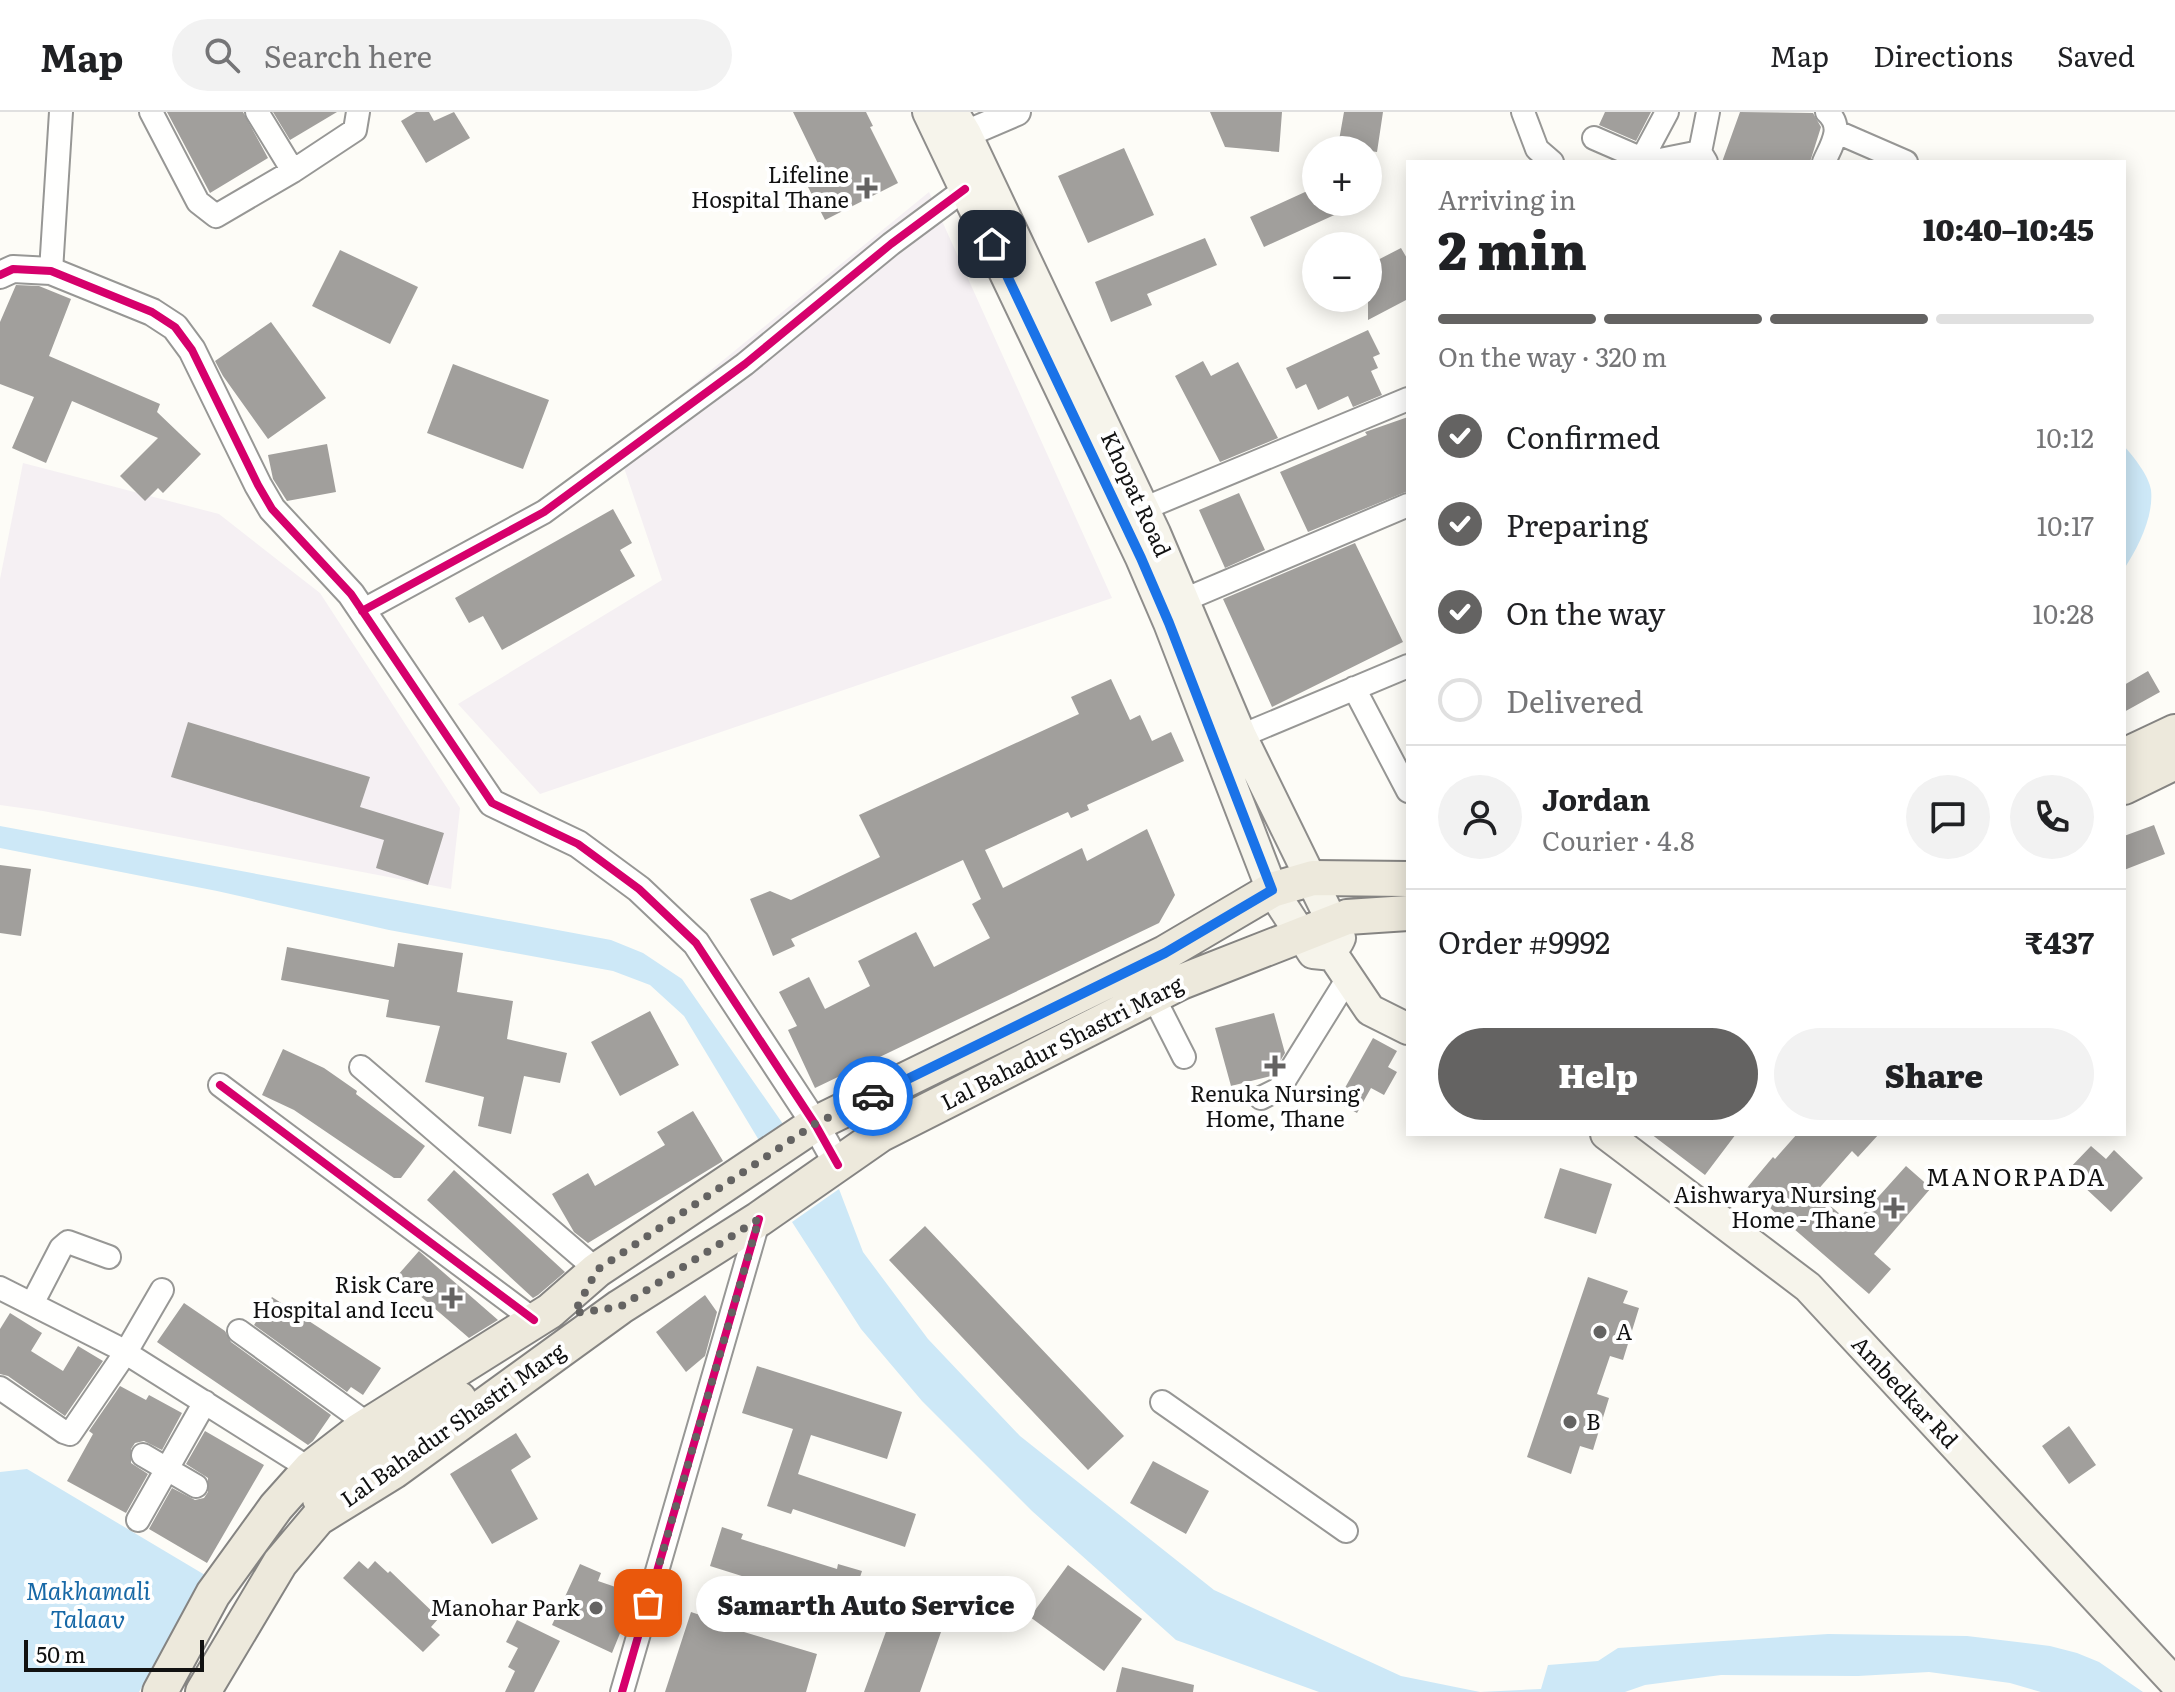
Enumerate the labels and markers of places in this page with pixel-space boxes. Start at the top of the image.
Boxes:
place label: Lifeline Hospital Thane [691,157,849,215]
marker: Lifeline Hospital Thane [856,177,878,199]
pin [958,210,1026,278]
marker: Renuka Nursing Home, Thane [1264,1055,1286,1077]
place label: Renuka Nursing Home, Thane [1190,1076,1361,1134]
place label: Aishwarya Nursing Home - Thane [1674,1177,1877,1235]
marker: Aishwarya Nursing Home - Thane [1883,1197,1905,1219]
place label: Risk Care Hospital and Iccu [252,1267,434,1325]
marker: Risk Care Hospital and Iccu [441,1287,463,1309]
place label: A [1616,1314,1632,1347]
marker: A [1591,1323,1609,1341]
place label: B [1586,1404,1601,1437]
marker: B [1561,1413,1579,1431]
pin [614,1569,682,1637]
callout: Samarth Auto Service [696,1575,1036,1631]
place label: Manohar Park [430,1590,581,1623]
marker: Manohar Park [587,1599,605,1617]

